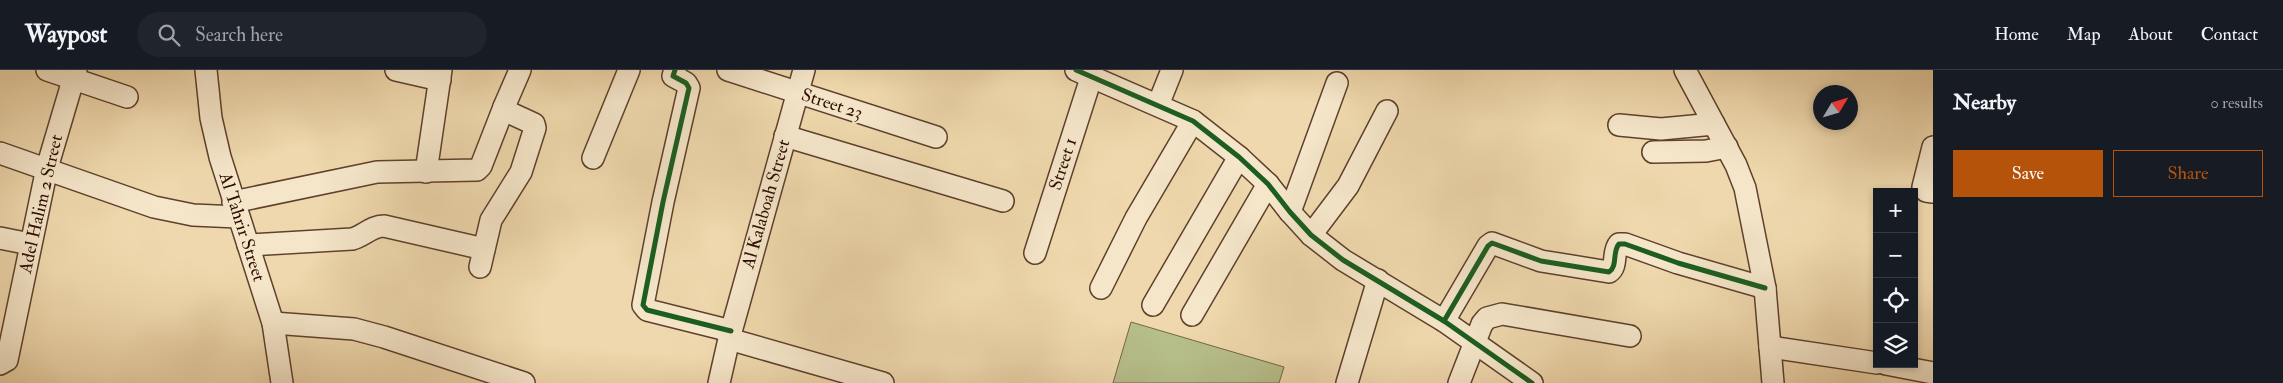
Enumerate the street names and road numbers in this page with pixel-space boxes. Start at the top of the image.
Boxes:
street label: Street 23 [798,83,866,125]
street label: Adel Halim 2 Street [14,132,68,277]
street label: Street 1 [1044,135,1082,193]
street label: Al Kalaboah Street [736,137,795,272]
street label: Al Tahrir Street [213,169,271,285]

